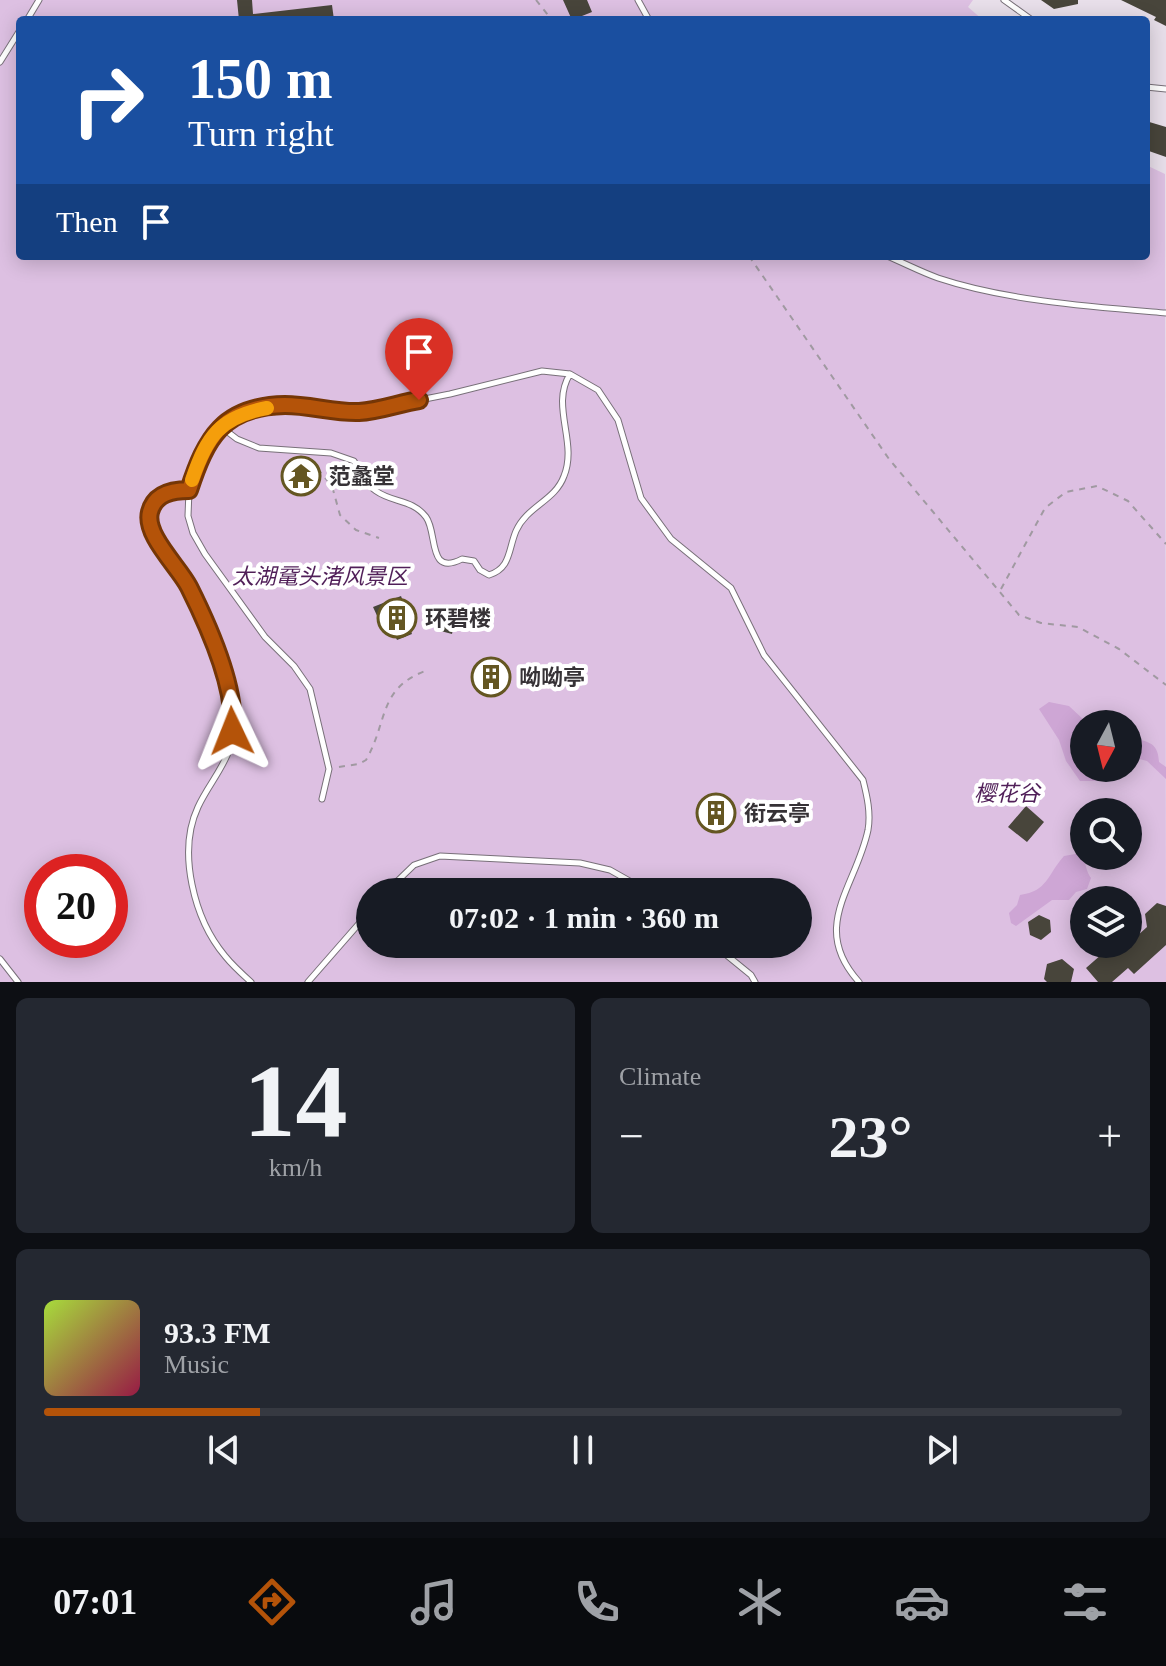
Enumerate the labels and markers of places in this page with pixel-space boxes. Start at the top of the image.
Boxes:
pin [385,318,453,400]
temple icon: 范蠡堂 [280,455,322,497]
place label: 范蠡堂 [329,464,395,489]
building icon: 环碧楼 [376,597,418,639]
place label: 环碧楼 [425,606,491,631]
building icon: 呦呦亭 [470,656,512,698]
place label: 呦呦亭 [519,665,585,690]
building icon: 衔云亭 [695,792,737,834]
place label: 衔云亭 [744,801,810,826]

